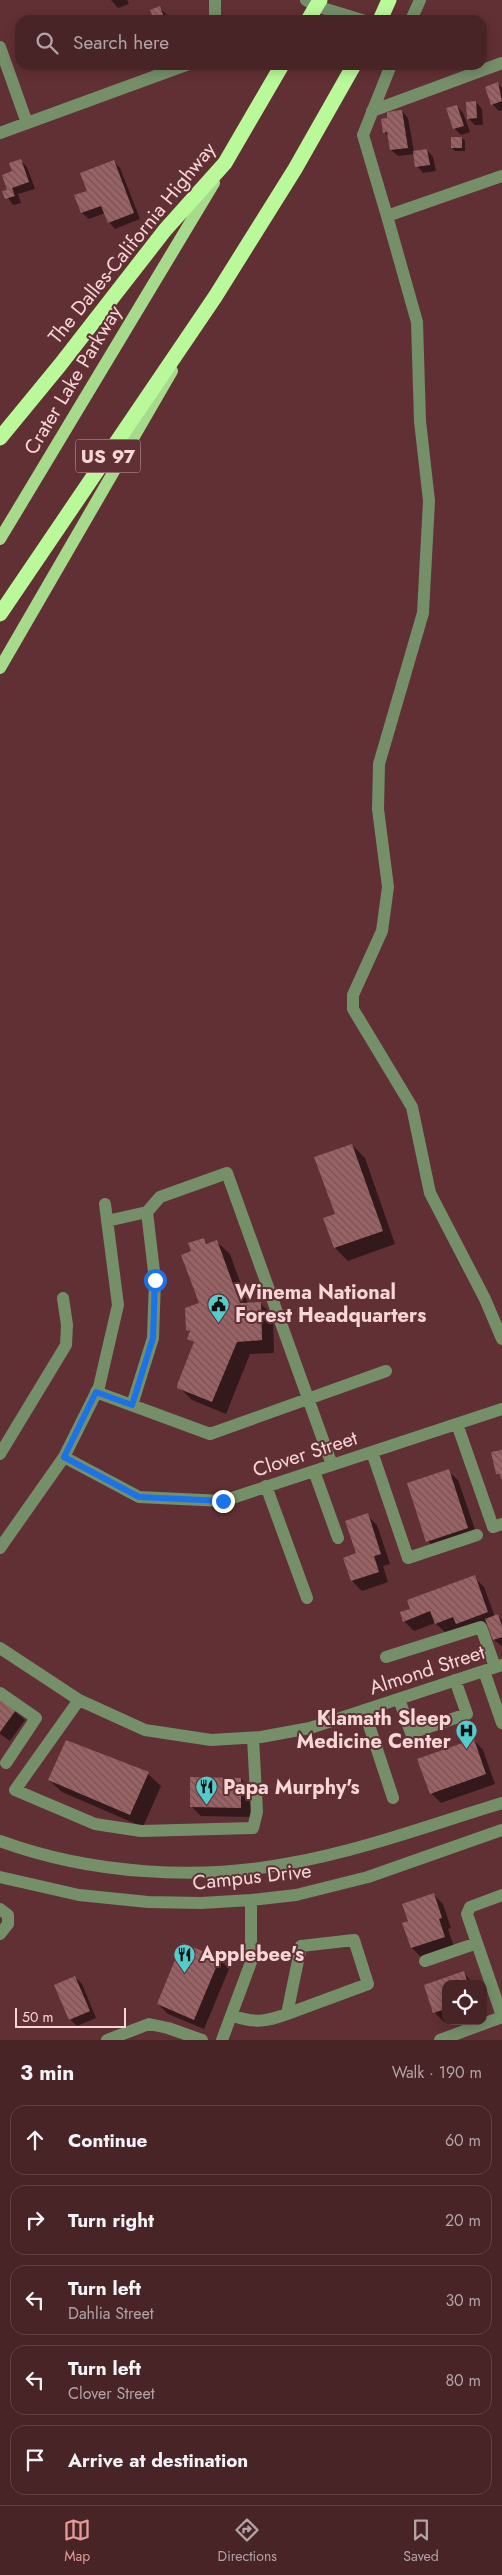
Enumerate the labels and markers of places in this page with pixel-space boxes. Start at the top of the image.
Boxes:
place label: Winema National Forest Headquarters [235,1278,426,1330]
public building icon: Winema National Forest Headquarters [207,1292,231,1323]
place label: Klamath Sleep Medicine Center [296,1704,452,1756]
hospital icon: Klamath Sleep Medicine Center [455,1718,479,1749]
place label: Papa Murphy's [223,1773,360,1802]
restaurant icon: Papa Murphy's [195,1775,219,1806]
place label: Applebee's [199,1940,304,1969]
restaurant icon: Applebee's [172,1942,196,1973]

